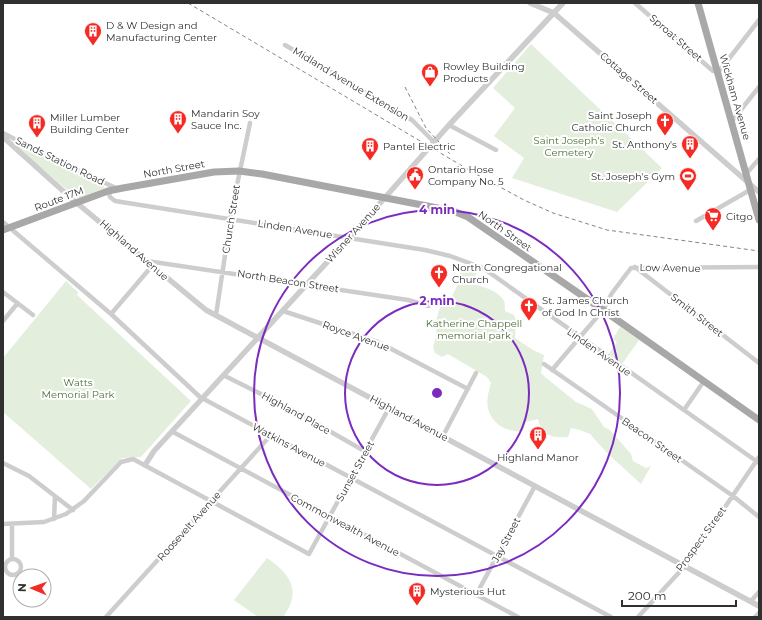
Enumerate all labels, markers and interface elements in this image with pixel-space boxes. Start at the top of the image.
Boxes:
street label: Sproat Street [647,11,705,65]
place label: D & W Design and Manufacturing Center [106,19,217,44]
building icon: D & W Design and Manufacturing Center [83,21,103,46]
street label: Midland Avenue Extension [291,44,411,124]
street label: Cottage Street [597,49,661,107]
street label: Wickham Avenue [717,53,753,141]
place label: Rowley Building Products [443,60,525,85]
shop icon: Rowley Building Products [420,62,440,87]
place label: Mandarin Soy Sauce Inc. [191,107,260,132]
building icon: Mandarin Soy Sauce Inc. [168,109,188,134]
place label: Saint Joseph Catholic Church [572,109,652,134]
place label: Miller Lumber Building Center [50,111,129,136]
church icon: Saint Joseph Catholic Church [655,111,675,136]
building icon: Miller Lumber Building Center [27,113,47,138]
street label: Sands Station Road [13,134,107,188]
park label: Saint Joseph's Cemetery [534,134,605,159]
building icon: St. Anthony's [680,134,700,159]
building icon: Pantel Electric [360,136,380,161]
place label: St. Anthony's [612,138,677,151]
place label: Pantel Electric [383,140,456,153]
street label: North Street [142,157,206,181]
place label: Ontario Hose Company No. 5 [428,163,504,188]
public building icon: Ontario Hose Company No. 5 [405,165,425,190]
sports icon: St. Joseph's Gym [678,166,698,191]
place label: St. Joseph's Gym [591,170,675,183]
street label: Route 17M [32,184,86,214]
street label: Church Street [219,184,243,254]
street label: Wisner Avenue [323,201,383,265]
text: 4 min [419,202,455,217]
supermarket icon: Citgo [703,206,723,231]
street label: North Street [476,208,534,254]
place label: Citgo [726,210,753,223]
street label: Highland Avenue [97,217,171,283]
street label: Linden Avenue [257,217,333,241]
place label: North Congregational Church [452,261,562,286]
street label: Low Avenue [639,261,701,275]
church icon: North Congregational Church [429,263,449,288]
street label: North Beacon Street [236,267,340,295]
street label: Smith Street [668,290,726,340]
text: 2 min [420,293,454,308]
place label: St. James Church of God In Christ [542,294,629,319]
church icon: St. James Church of God In Christ [519,296,539,321]
park label: Katherine Chappell memorial park [426,317,522,342]
street label: Royce Avenue [321,318,391,354]
street label: Linden Avenue [564,325,634,379]
park label: Watts Memorial Park [41,376,115,401]
centre of rings [430,386,444,400]
street label: Highland Place [259,389,333,437]
street label: Highland Avenue [368,392,450,444]
street label: Beacon Street [619,414,685,466]
street label: Watkins Avenue [250,420,328,470]
building icon: Highland Manor [528,425,548,450]
street label: Sunset Street [333,438,377,504]
place label: Highland Manor [497,451,579,464]
street label: Roosevelt Avenue [154,489,224,563]
street label: Commonwealth Avenue [288,491,402,559]
street label: Prospect Street [673,504,729,574]
street label: Jay Street [488,515,523,566]
north arrow [12,568,52,608]
building icon: Mysterious Hut [407,581,427,606]
scale bar [622,582,736,608]
text: N [15,583,29,592]
place label: Mysterious Hut [430,585,506,598]
text: 200 m [628,588,667,603]

